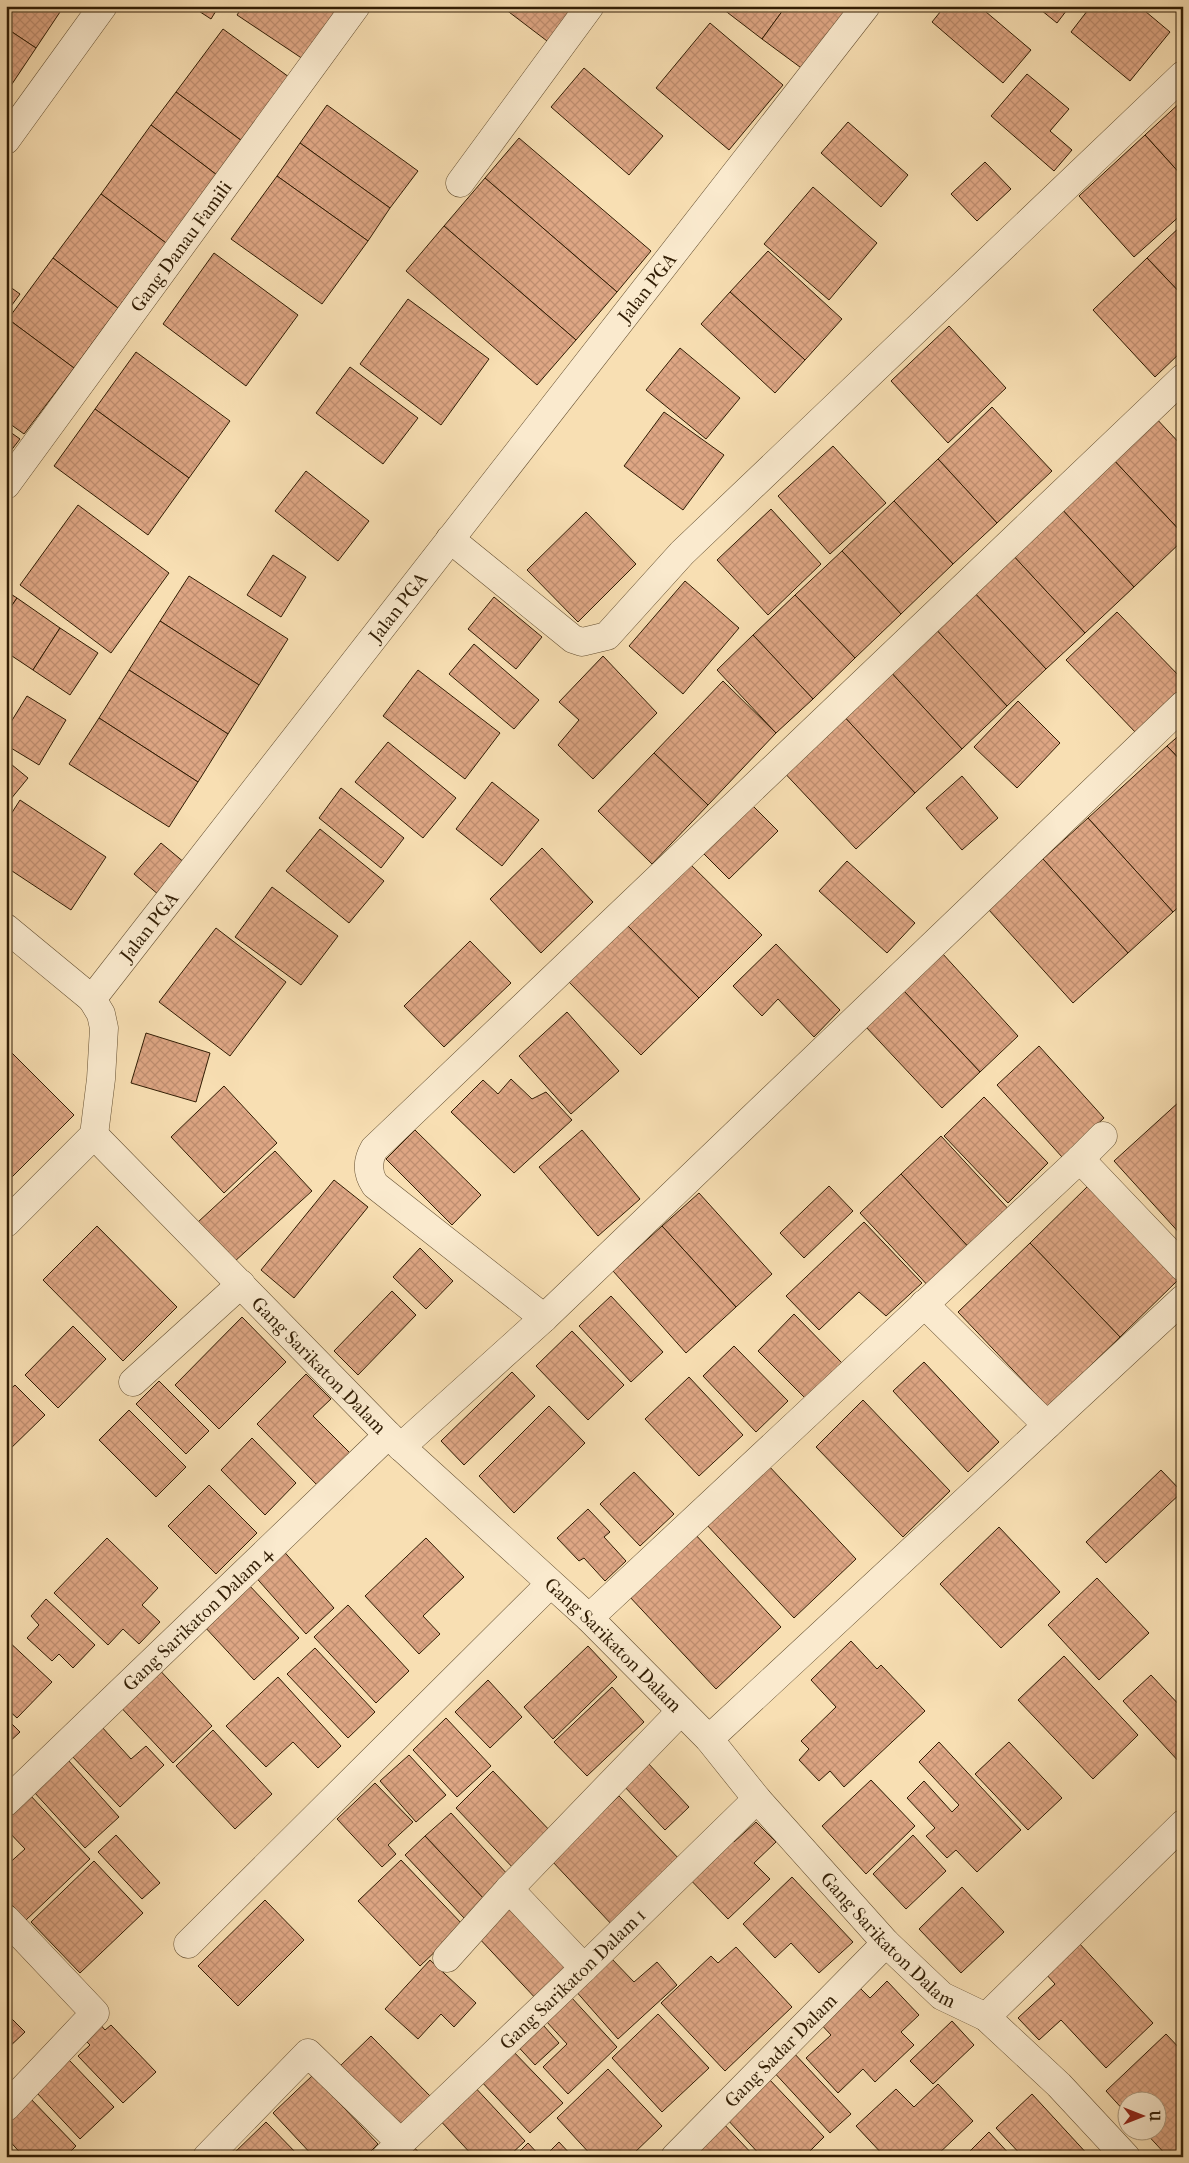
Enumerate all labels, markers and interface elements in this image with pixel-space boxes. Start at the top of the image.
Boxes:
street label: Gang Danau Famili [126,177,237,316]
street label: Jalan PGA [612,248,682,329]
street label: Jalan PGA [363,568,433,648]
street label: Jalan PGA [114,887,184,968]
street label: Gang Sarikaton Dalam [247,1293,391,1439]
street label: Gang Sarikaton Dalam 4 [119,1542,277,1696]
street label: Gang Sarikaton Dalam [540,1573,686,1717]
street label: Gang Sarikaton Dalam [816,1868,959,2013]
street label: Gang Sarikaton Dalam 1 [496,1904,650,2054]
street label: Gang Sadar Dalam [720,1989,842,2112]
north arrow [1116,2090,1166,2140]
text: U [1146,2110,1163,2122]

